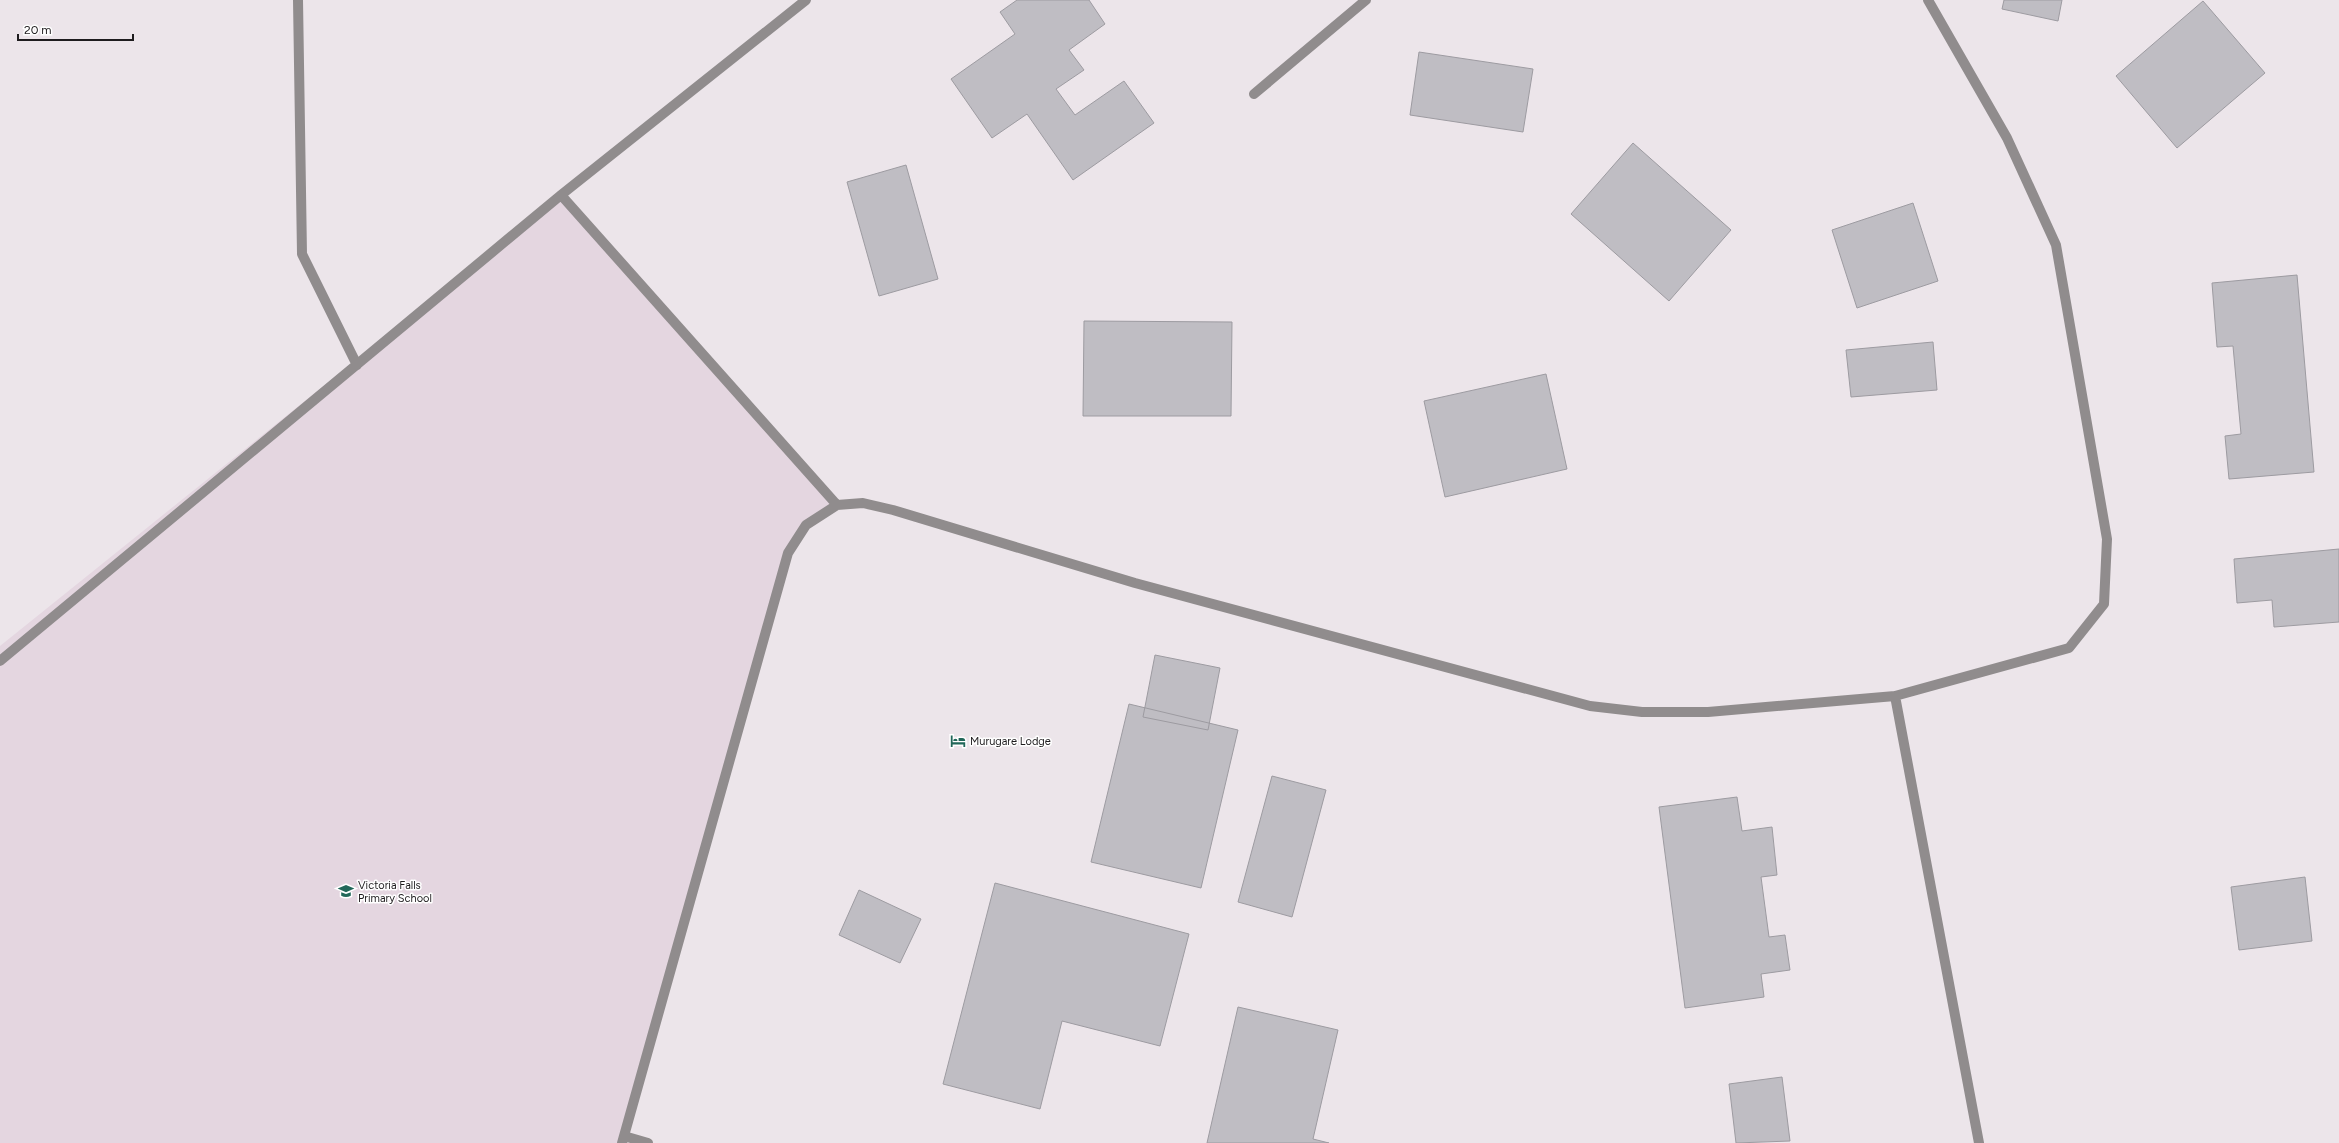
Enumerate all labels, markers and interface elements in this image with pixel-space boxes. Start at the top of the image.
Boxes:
scale bar [18,16,133,42]
text: 20 m [24,23,52,37]
hotel icon: Murugare Lodge [949,732,967,750]
place label: Murugare Lodge [970,735,1051,748]
place label: Victoria Falls Primary School [358,879,432,905]
school or university icon: Victoria Falls Primary School [337,882,355,900]

